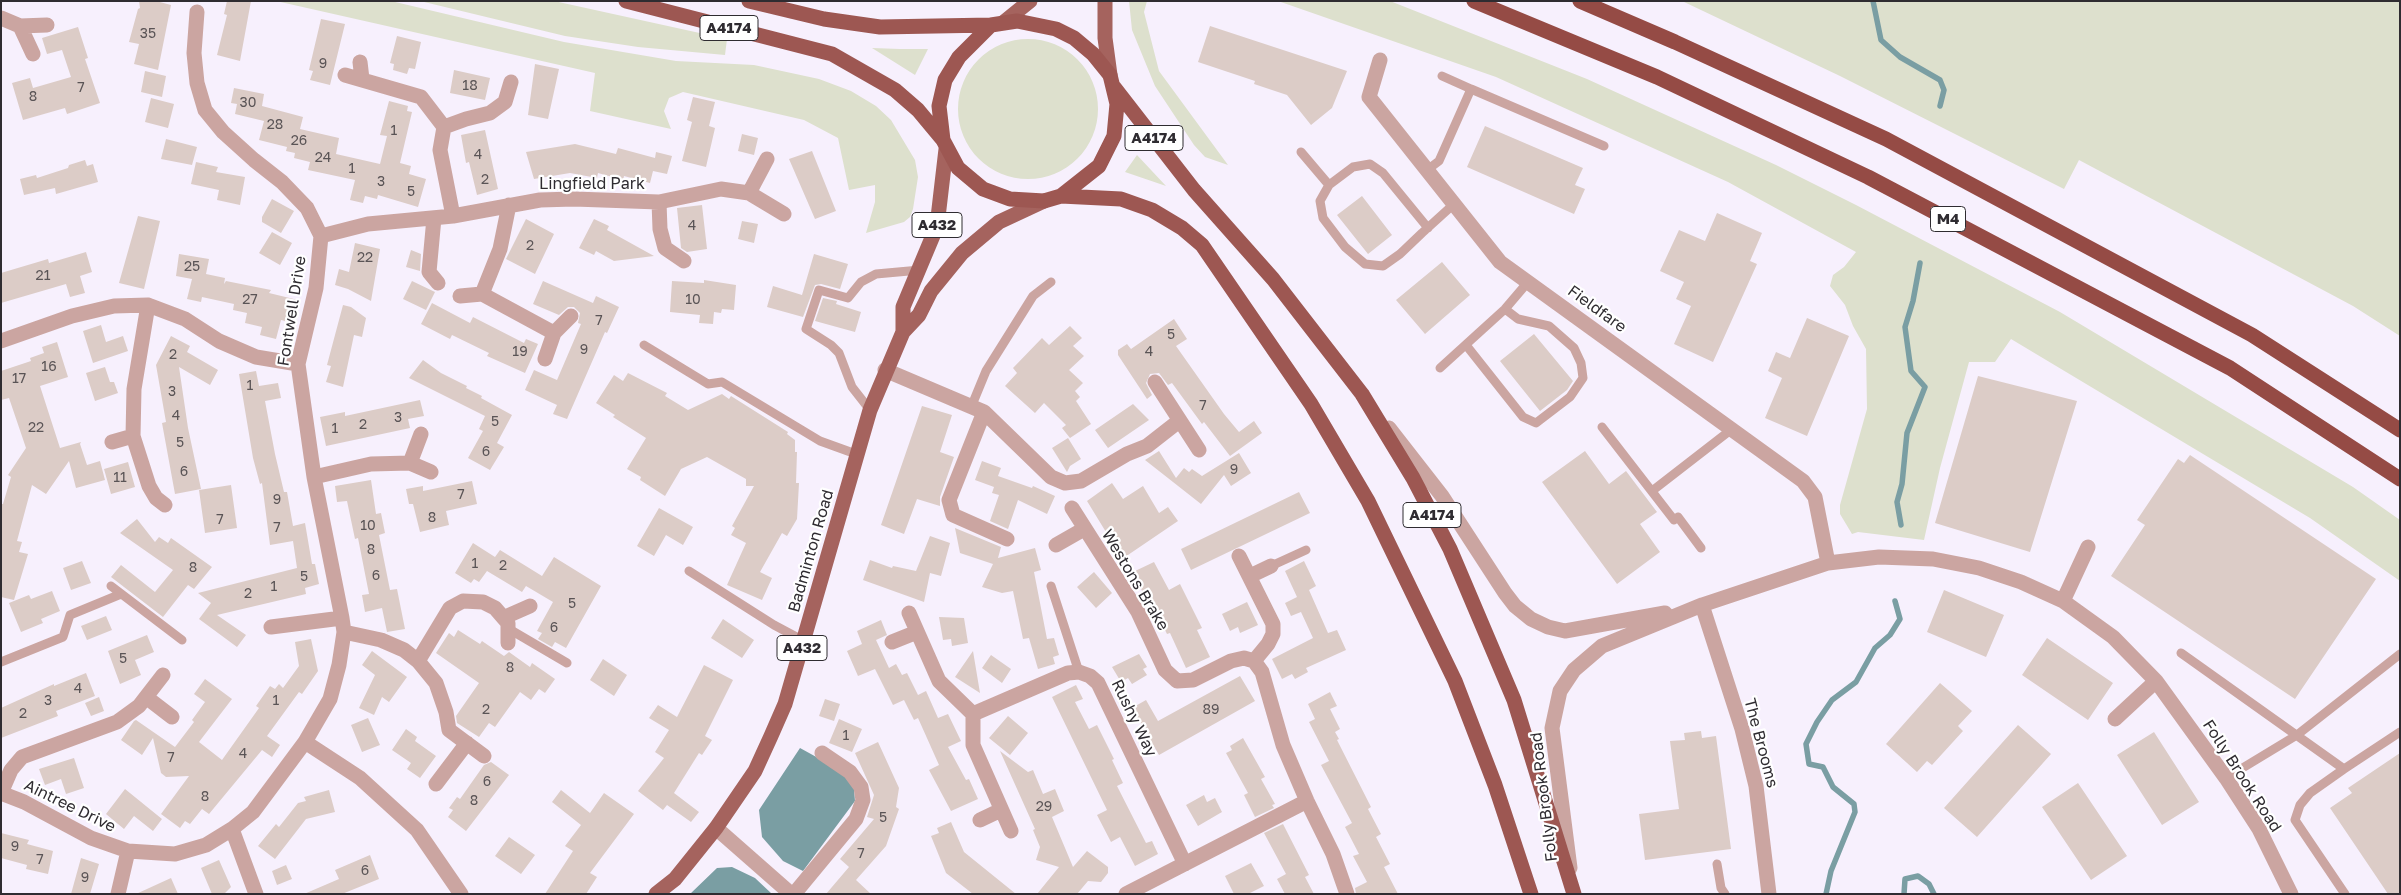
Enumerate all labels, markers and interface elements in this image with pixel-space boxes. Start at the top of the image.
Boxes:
road number: A4174 [700,15,758,40]
house number: 35 [140,26,156,42]
house number: 9 [319,56,327,72]
house number: 18 [462,78,478,94]
house number: 7 [77,80,85,96]
house number: 8 [29,89,37,105]
house number: 30 [240,95,256,111]
house number: 28 [267,117,283,133]
house number: 1 [391,123,397,139]
road number: A4174 [1125,126,1183,150]
house number: 26 [291,133,307,149]
house number: 4 [474,147,482,163]
house number: 24 [315,150,331,166]
house number: 1 [349,161,355,177]
house number: 2 [481,172,489,188]
house number: 3 [377,174,385,190]
street label: Lingfield Park [539,174,645,194]
house number: 5 [407,184,415,200]
road number: M4 [1930,206,1966,232]
road number: A432 [912,212,962,238]
house number: 4 [688,218,696,234]
house number: 2 [526,238,534,254]
house number: 22 [357,250,373,266]
street label: Fontwell Drive [274,255,310,367]
house number: 25 [184,259,200,275]
house number: 21 [36,268,50,284]
street label: Fieldfare [1564,281,1630,337]
house number: 27 [242,292,258,308]
house number: 10 [685,292,701,308]
house number: 7 [595,313,603,329]
house number: 5 [1167,327,1175,343]
house number: 9 [580,342,588,358]
house number: 19 [512,344,528,360]
house number: 4 [1145,344,1153,360]
house number: 2 [169,347,177,363]
house number: 16 [41,359,57,375]
house number: 17 [12,371,26,387]
house number: 1 [247,378,253,394]
house number: 3 [168,384,176,400]
house number: 7 [1199,398,1207,414]
house number: 4 [172,408,180,424]
house number: 3 [394,410,402,426]
house number: 5 [491,414,499,430]
house number: 2 [359,417,367,433]
house number: 22 [28,420,44,436]
house number: 1 [332,421,338,437]
house number: 5 [176,435,184,451]
house number: 6 [482,444,490,460]
house number: 9 [1230,462,1238,478]
house number: 6 [180,464,188,480]
house number: 11 [113,470,127,486]
house number: 7 [457,487,465,503]
street label: Badminton Road [784,487,838,615]
house number: 9 [273,492,281,508]
road number: A4174 [1403,502,1461,528]
house number: 8 [428,510,436,526]
house number: 7 [216,512,224,528]
house number: 10 [360,518,376,534]
house number: 7 [273,520,281,536]
street label: Westons Brake [1097,526,1173,634]
house number: 8 [367,542,375,558]
house number: 1 [472,556,478,572]
house number: 2 [499,558,507,574]
house number: 8 [189,560,197,576]
house number: 6 [372,568,380,584]
house number: 5 [300,569,308,585]
house number: 1 [271,579,277,595]
house number: 2 [244,586,252,602]
house number: 5 [568,596,576,612]
house number: 6 [550,620,558,636]
road number: A432 [777,636,827,660]
house number: 5 [119,651,127,667]
house number: 8 [506,660,514,676]
street label: Rushy Way [1107,676,1161,760]
house number: 4 [74,681,82,697]
house number: 3 [44,693,52,709]
house number: 1 [273,693,279,709]
street label: The Brooms [1740,696,1782,790]
house number: 2 [482,702,490,718]
house number: 89 [1202,702,1220,718]
house number: 2 [19,706,27,722]
street label: Folly Brook Road [2199,716,2285,836]
house number: 1 [843,728,849,744]
street label: Folly Brook Road [1527,731,1561,863]
house number: 4 [239,746,247,762]
house number: 7 [167,750,175,766]
house number: 6 [483,774,491,790]
street label: Aintree Drive [21,776,119,836]
house number: 8 [201,789,209,805]
house number: 8 [470,793,478,809]
house number: 29 [1036,799,1052,815]
house number: 5 [879,810,887,826]
house number: 9 [11,839,19,855]
house number: 7 [857,846,865,862]
house number: 7 [36,852,44,868]
house number: 6 [361,863,369,879]
house number: 9 [81,870,89,886]

